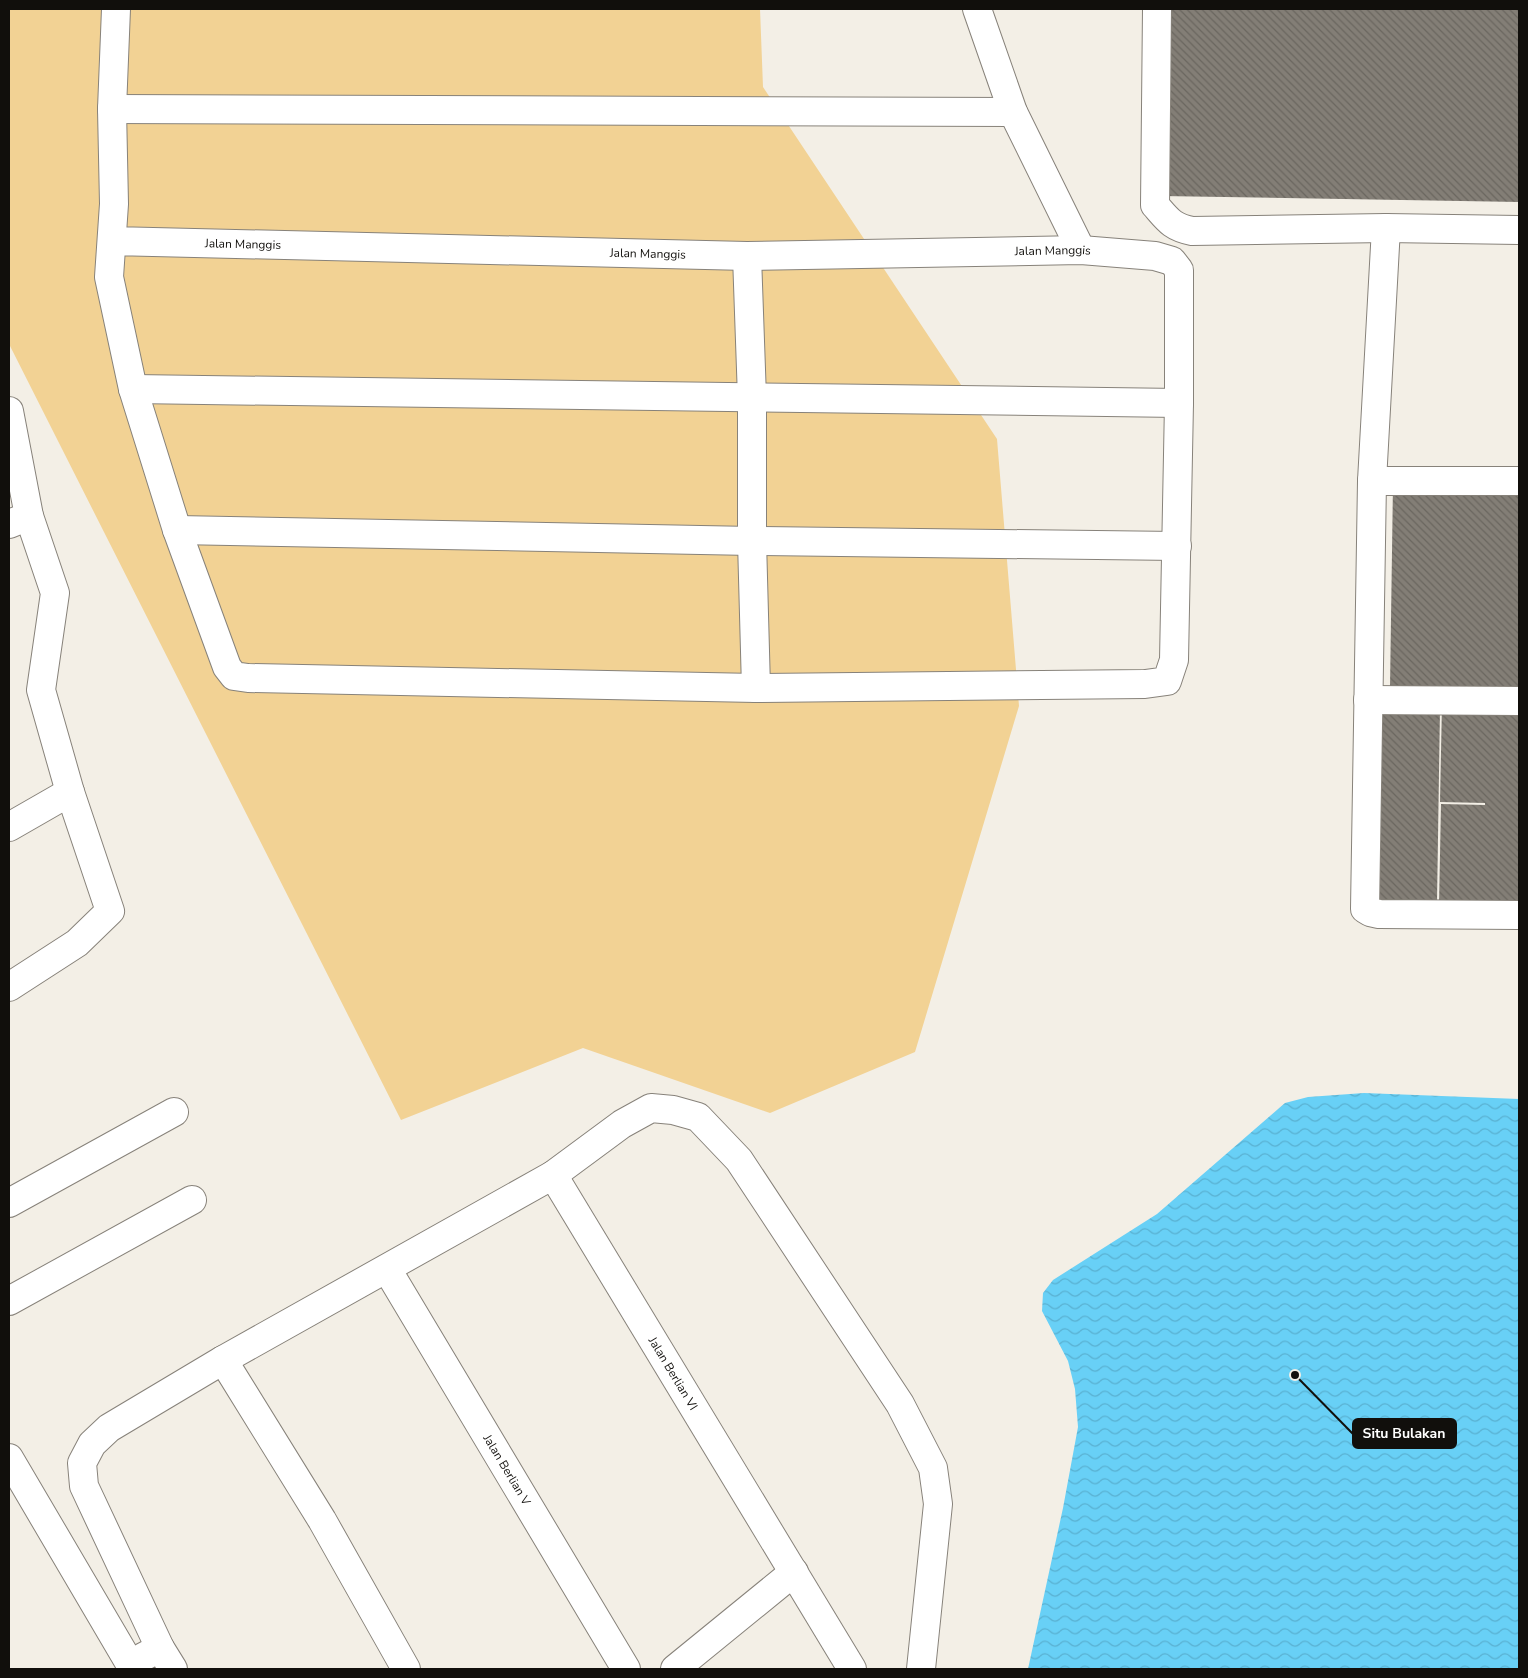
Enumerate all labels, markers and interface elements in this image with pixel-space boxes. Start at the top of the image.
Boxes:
street label: Jalan Manggis [204,235,281,253]
street label: Jalan Manggis [1014,242,1092,259]
street label: Jalan Manggis [609,245,686,263]
street label: Jalan Berlian VI [644,1333,701,1413]
callout: Situ Bulakan [1353,1419,1456,1448]
text: Situ Bulakan [1363,1424,1445,1443]
street label: Jalan Berlian V [479,1431,535,1509]

